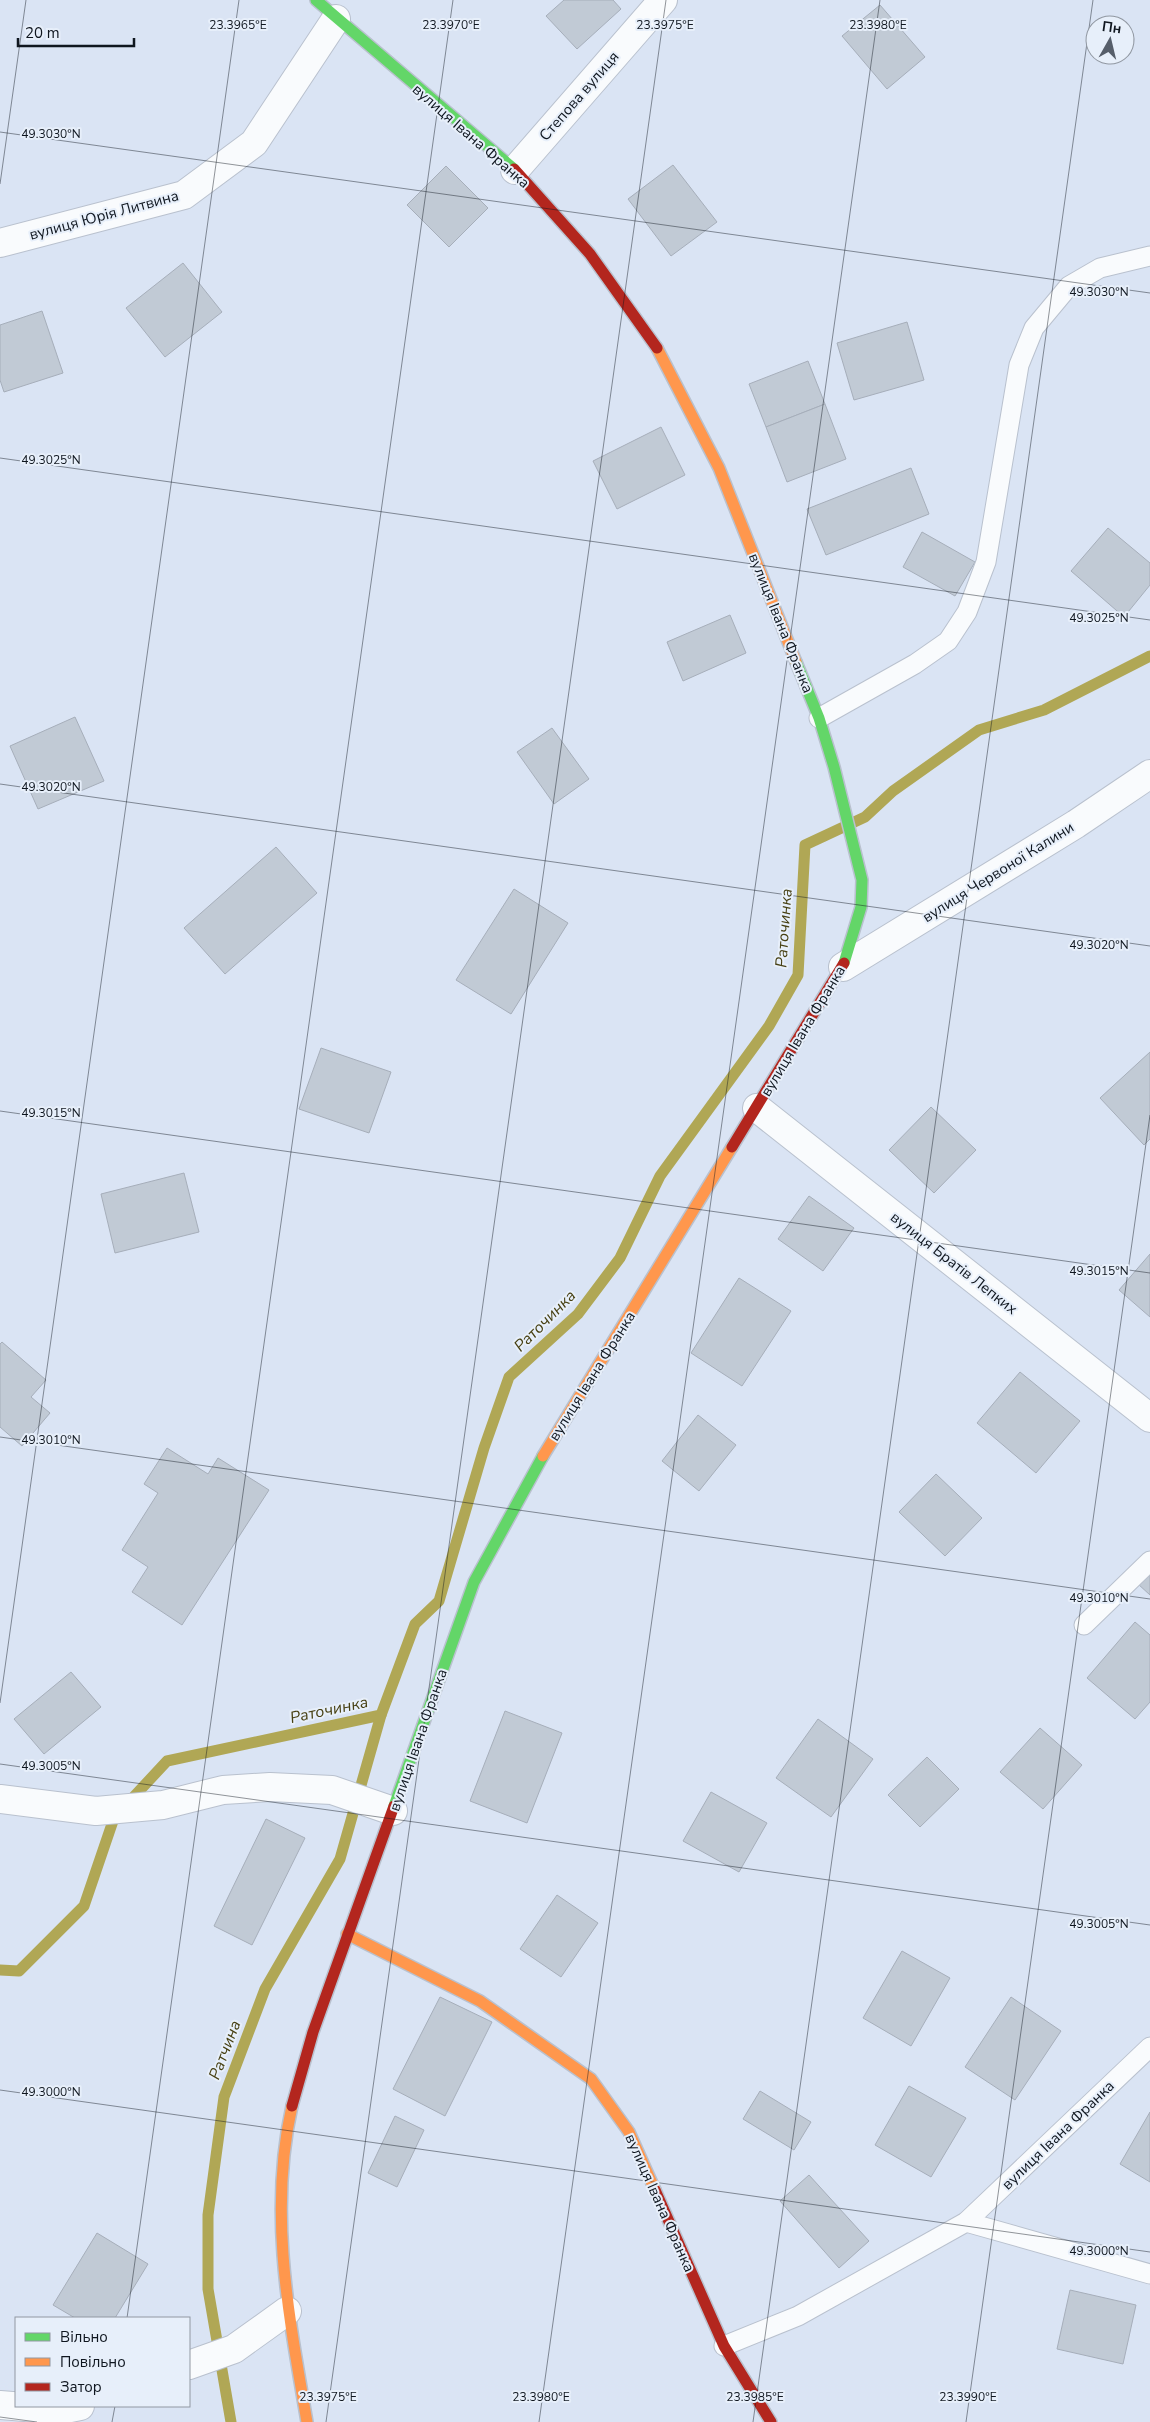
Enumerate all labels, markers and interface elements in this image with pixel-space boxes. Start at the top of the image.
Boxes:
scale bar [18,15,134,47]
north arrow [1085,15,1135,65]
text: 23.3965°E [209,17,267,33]
text: 23.3970°E [422,17,480,33]
text: 23.3975°E [636,17,694,33]
text: 23.3980°E [849,17,907,33]
text: Пн [1101,17,1123,38]
text: 20 m [25,23,60,43]
street label: Степова вулиця [535,47,623,145]
street label: вулиця Івана Франка [408,80,534,192]
text: 49.3030°N [21,126,81,142]
street label: вулиця Юрія Литвина [27,185,181,245]
text: 49.3030°N [1069,284,1129,300]
text: 49.3025°N [21,452,81,468]
street label: вулиця Івана Франка [744,550,818,696]
text: 49.3025°N [1069,610,1129,626]
text: 49.3020°N [21,779,81,795]
street label: вулиця Червоної Калини [918,817,1078,927]
water label: Раточинка [770,888,798,968]
text: 49.3020°N [1069,937,1129,953]
street label: вулиця Івана Франка [756,962,850,1100]
text: 49.3015°N [21,1105,81,1121]
street label: вулиця Братів Лепких [886,1207,1022,1319]
text: 49.3015°N [1069,1263,1129,1279]
water label: Раточинка [509,1285,581,1357]
street label: вулиця Івана Франка [544,1307,640,1445]
text: 49.3010°N [21,1432,81,1448]
text: 49.3010°N [1069,1590,1129,1606]
street label: вулиця Івана Франка [384,1666,452,1814]
water label: Раточинка [288,1691,370,1729]
text: 49.3005°N [21,1758,81,1774]
text: 49.3005°N [1069,1916,1129,1932]
water label: Ратчина [204,2017,246,2083]
street label: вулиця Івана Франка [997,2076,1119,2194]
text: 49.3000°N [21,2084,81,2100]
street label: вулиця Івана Франка [621,2131,699,2275]
text: 49.3000°N [1069,2243,1129,2259]
legend [15,2317,190,2407]
text: Вільно [60,2327,108,2347]
text: Повільно [60,2352,126,2372]
text: Затор [60,2377,102,2397]
text: 23.3975°E [299,2389,357,2405]
text: 23.3980°E [512,2389,570,2405]
text: 23.3985°E [726,2389,784,2405]
text: 23.3990°E [939,2389,997,2405]

